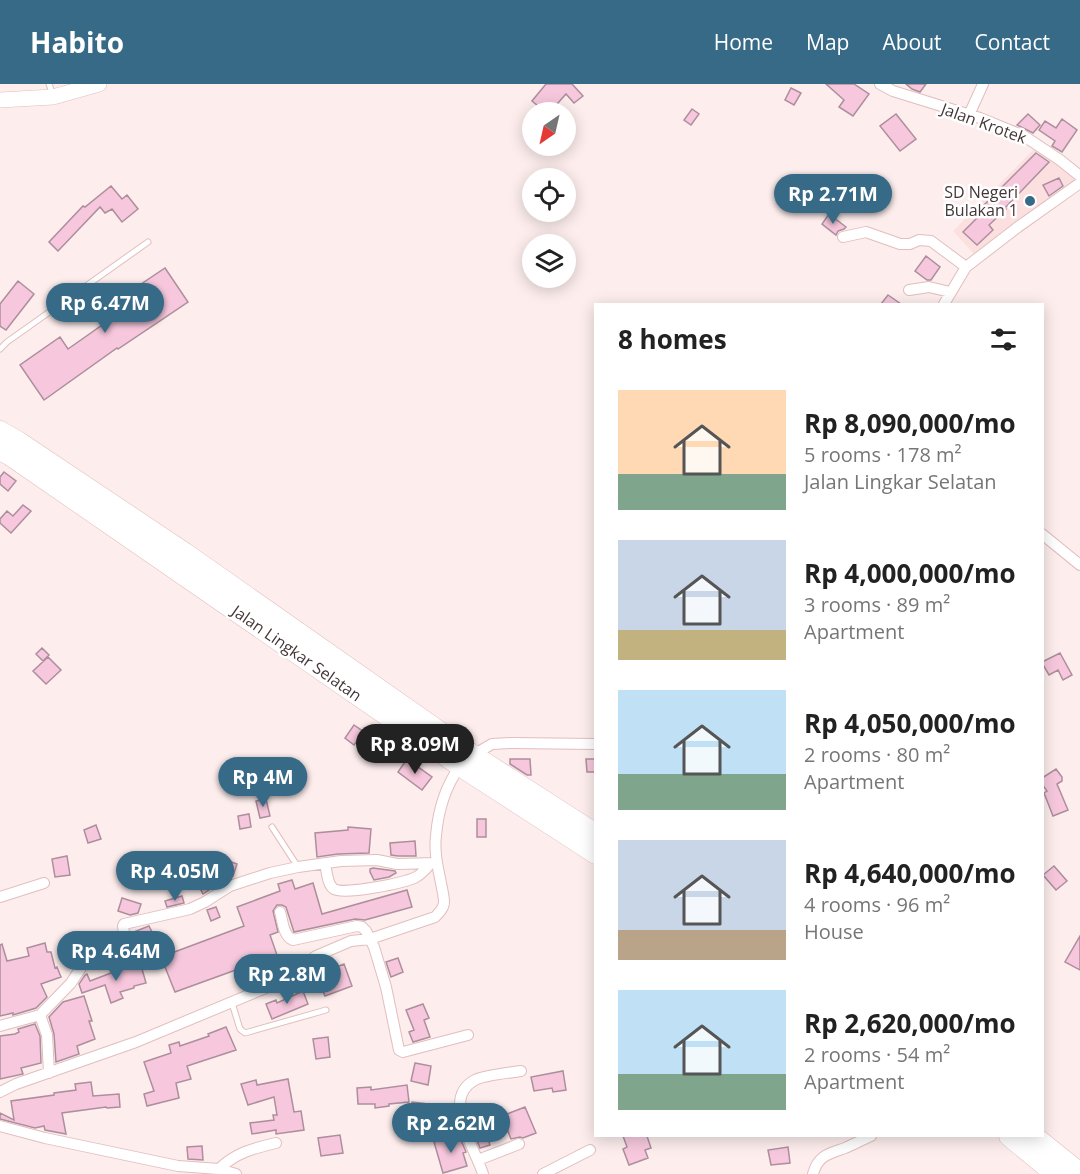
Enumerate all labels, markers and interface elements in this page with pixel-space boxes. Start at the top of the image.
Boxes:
text: Habito [30,23,124,61]
text: Home [714,28,773,56]
text: Map [806,28,849,56]
text: About [882,28,942,56]
text: Contact [975,28,1050,56]
street label: Jalan Krotek [936,97,1030,149]
north arrow [522,102,576,156]
map controls [522,102,576,288]
button: locate [522,168,576,222]
pin: Rp 2.71M [771,174,895,225]
text: Rp 2.71M [788,180,878,207]
place label: SD Negeri Bulakan 1 [944,181,1018,221]
marker: SD Negeri Bulakan 1 [1023,194,1037,208]
button: layers [522,234,576,288]
pin: Rp 6.47M [43,283,167,334]
text: Rp 6.47M [60,289,150,316]
text: 8 homes [618,321,727,357]
icon: filters [987,323,1020,356]
text: Rp 8,090,000/mo [804,405,1016,441]
icon: home [666,414,738,486]
text: 5 rooms · 178 m² [804,441,962,468]
text: Jalan Lingkar Selatan [804,468,997,495]
text: Rp 4,000,000/mo [804,555,1016,591]
icon: home [666,564,738,636]
text: 3 rooms · 89 m² [804,591,950,618]
street label: Jalan Lingkar Selatan [226,599,366,706]
text: Apartment [804,618,904,645]
text: Rp 4,050,000/mo [804,705,1016,741]
icon: home [666,714,738,786]
pin: Rp 8.09M [353,724,477,775]
text: Rp 8.09M [370,730,460,757]
text: 2 rooms · 80 m² [804,741,950,768]
pin: Rp 4M [221,757,305,808]
text: Rp 4M [232,763,294,790]
text: Apartment [804,768,904,795]
pin: Rp 4.05M [113,851,237,902]
text: Rp 4,640,000/mo [804,855,1016,891]
text: Rp 4.05M [130,857,220,884]
icon: home [666,864,738,936]
text: 4 rooms · 96 m² [804,891,950,918]
text: House [804,918,864,945]
pin: Rp 4.64M [54,931,178,982]
text: Rp 4.64M [71,937,161,964]
pin: Rp 2.8M [232,954,342,1005]
text: Rp 2.8M [248,960,326,987]
text: Rp 2,620,000/mo [804,1005,1016,1041]
icon: home [666,1014,738,1086]
text: 2 rooms · 54 m² [804,1041,950,1068]
text: Apartment [804,1068,904,1095]
pin: Rp 2.62M [389,1103,513,1154]
text: Rp 2.62M [406,1109,496,1136]

